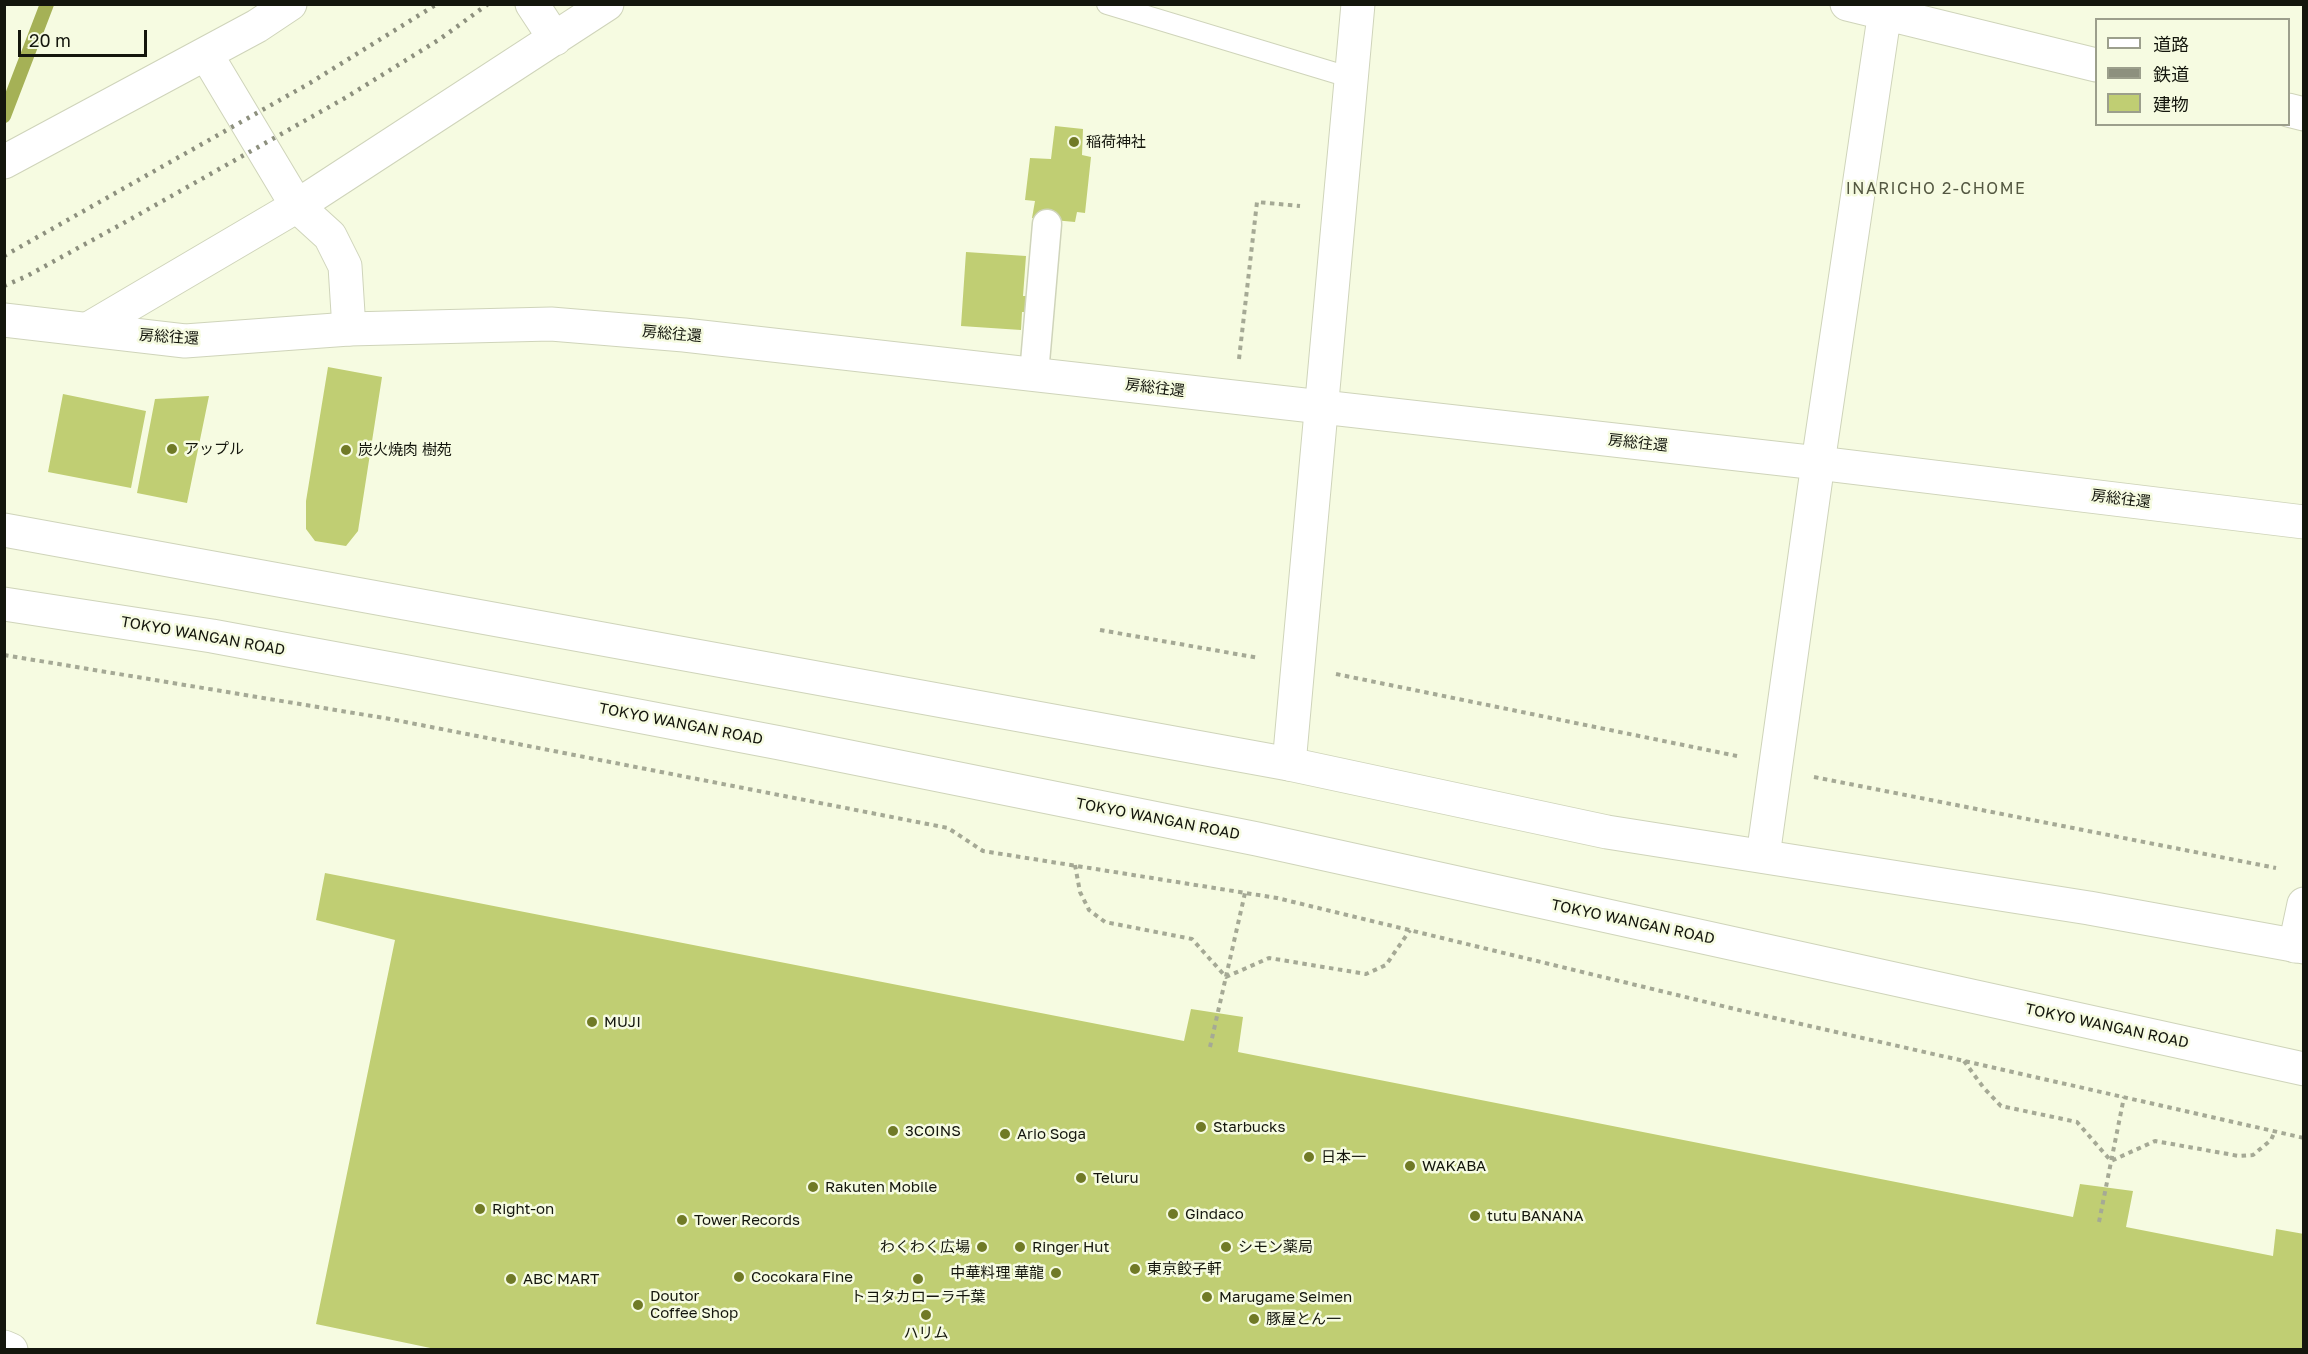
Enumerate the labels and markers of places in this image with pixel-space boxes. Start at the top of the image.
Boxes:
place label: 稲荷神社 [1086,133,1146,151]
marker: 稲荷神社 [1067,135,1081,149]
place label: アップル [184,440,244,458]
place label: 炭火焼肉 樹苑 [358,441,452,459]
marker: アップル [165,442,179,456]
marker: 炭火焼肉 樹苑 [339,443,353,457]
place label: MUJI [604,1013,641,1031]
marker: MUJI [585,1015,599,1029]
place label: Starbucks [1213,1118,1286,1136]
marker: Starbucks [1194,1120,1208,1134]
place label: 3COINS [905,1122,961,1140]
marker: 3COINS [886,1124,900,1138]
place label: Ario Soga [1017,1125,1086,1143]
marker: Ario Soga [998,1127,1012,1141]
place label: 日本一 [1321,1148,1366,1166]
marker: 日本一 [1302,1150,1316,1164]
place label: WAKABA [1422,1157,1486,1175]
marker: WAKABA [1403,1159,1417,1173]
place label: Teluru [1093,1169,1138,1187]
marker: Teluru [1074,1171,1088,1185]
place label: Rakuten Mobile [825,1178,937,1196]
marker: Rakuten Mobile [806,1180,820,1194]
place label: Right-on [492,1200,554,1218]
marker: Right-on [473,1202,487,1216]
place label: Gindaco [1185,1205,1244,1223]
marker: Gindaco [1166,1207,1180,1221]
place label: tutu BANANA [1487,1207,1584,1225]
marker: tutu BANANA [1468,1209,1482,1223]
place label: Tower Records [694,1211,800,1229]
marker: Tower Records [675,1213,689,1227]
place label: わくわく広場 [880,1238,970,1256]
place label: Ringer Hut [1032,1238,1109,1256]
place label: シモン薬局 [1238,1238,1313,1256]
marker: わくわく広場 [975,1240,989,1254]
marker: Ringer Hut [1013,1240,1027,1254]
marker: シモン薬局 [1219,1240,1233,1254]
place label: 東京餃子軒 [1147,1260,1222,1278]
marker: 東京餃子軒 [1128,1262,1142,1276]
place label: 中華料理 華龍 [950,1264,1044,1282]
marker: 中華料理 華龍 [1049,1266,1063,1280]
place label: Cocokara Fine [751,1268,853,1286]
place label: ABC MART [523,1270,599,1288]
marker: Cocokara Fine [732,1270,746,1284]
marker: ABC MART [504,1272,518,1286]
marker: トヨタカローラ千葉 [911,1272,925,1286]
place label: Doutor Coffee Shop [650,1287,738,1322]
place label: トヨタカローラ千葉 [851,1288,985,1306]
place label: Marugame Seimen [1219,1288,1352,1306]
marker: Marugame Seimen [1200,1290,1214,1304]
marker: Doutor Coffee Shop [631,1298,645,1312]
marker: ハリム [919,1308,933,1322]
place label: 豚屋とん一 [1266,1310,1341,1328]
marker: 豚屋とん一 [1247,1312,1261,1326]
place label: ハリム [904,1324,948,1342]

